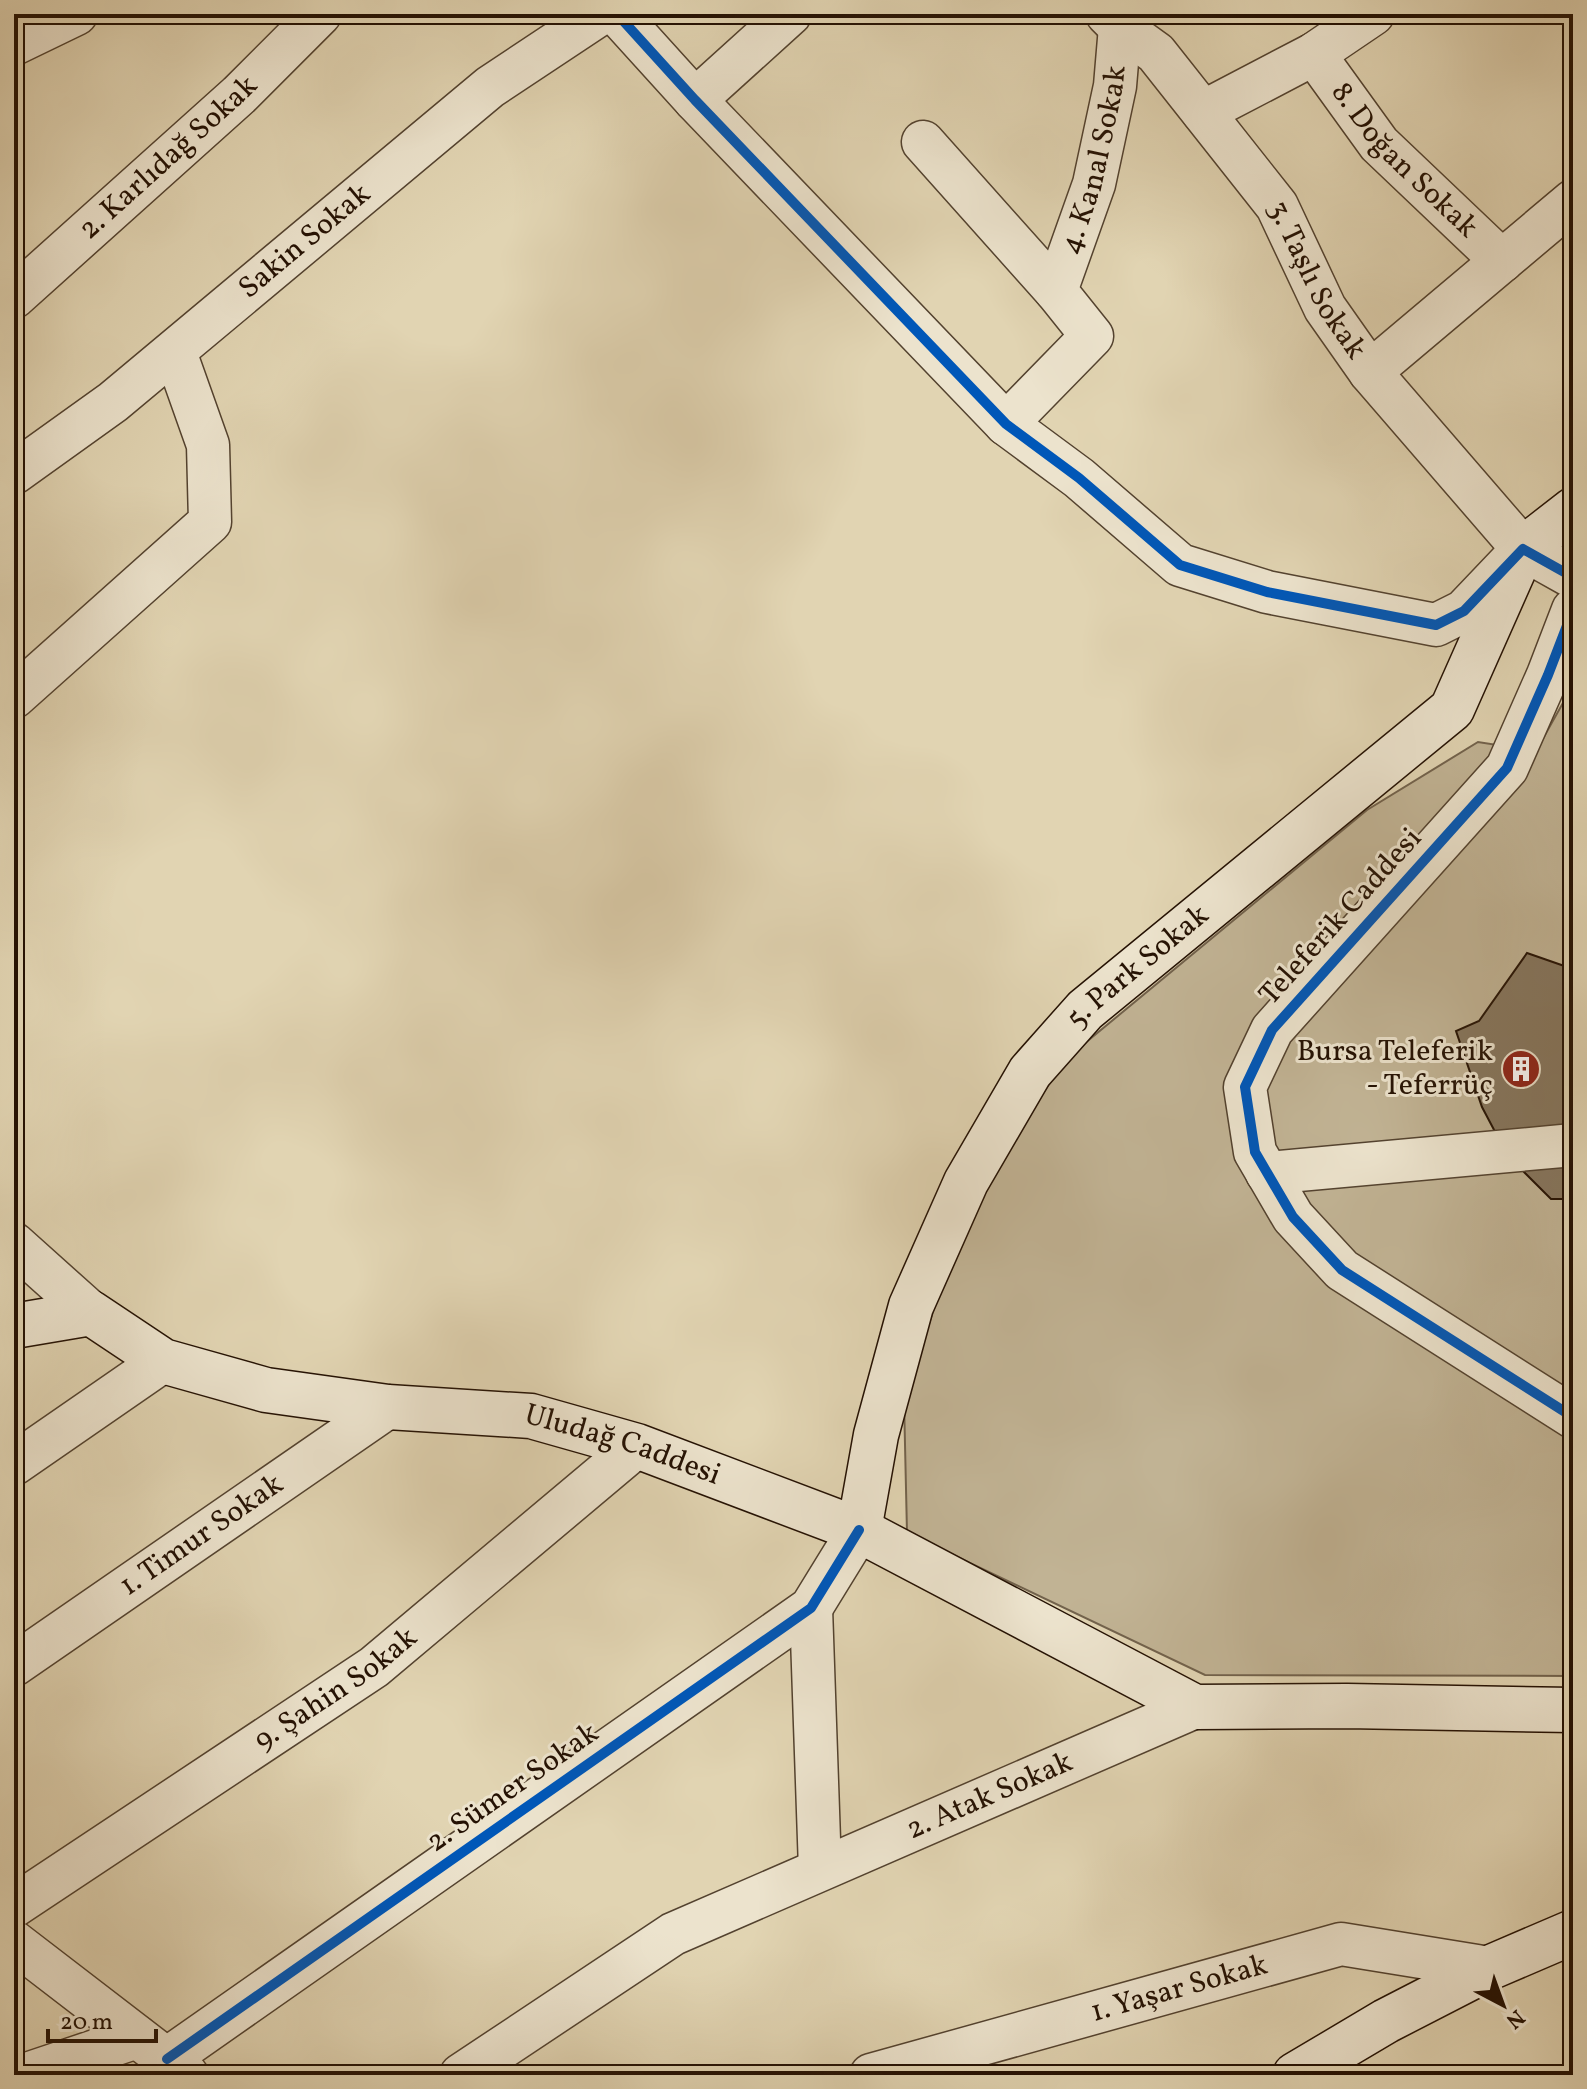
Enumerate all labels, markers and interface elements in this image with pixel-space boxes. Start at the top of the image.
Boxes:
street label: 4. Kanal Sokak [1050,64,1138,260]
street label: 2. Karlıdağ Sokak [70,66,268,250]
street label: 8. Doğan Sokak [1320,74,1487,248]
street label: Sakin Sokak [230,174,380,309]
street label: 3. Taşlı Sokak [1257,194,1376,368]
street label: Teleferik Caddesi [1250,819,1432,1015]
street label: 5. Park Sokak [1056,895,1218,1038]
place label: Bursa Teleferik - Teferrüç [1297,1031,1493,1107]
building icon: Bursa Teleferik - Teferrüç [1500,1048,1542,1090]
street label: Uludağ Caddesi [519,1394,726,1497]
street label: 1. Timur Sokak [111,1464,292,1607]
street label: 9. Şahin Sokak [246,1618,427,1762]
street label: 2. Sümer Sokak [418,1713,608,1863]
street label: 2. Atak Sokak [900,1742,1080,1851]
street label: 1. Yaşar Sokak [1086,1944,1273,2034]
north arrow [1463,1965,1543,2045]
scale bar [48,1993,156,2043]
text: N [1498,2001,1531,2035]
text: 20 m [60,2006,113,2040]

